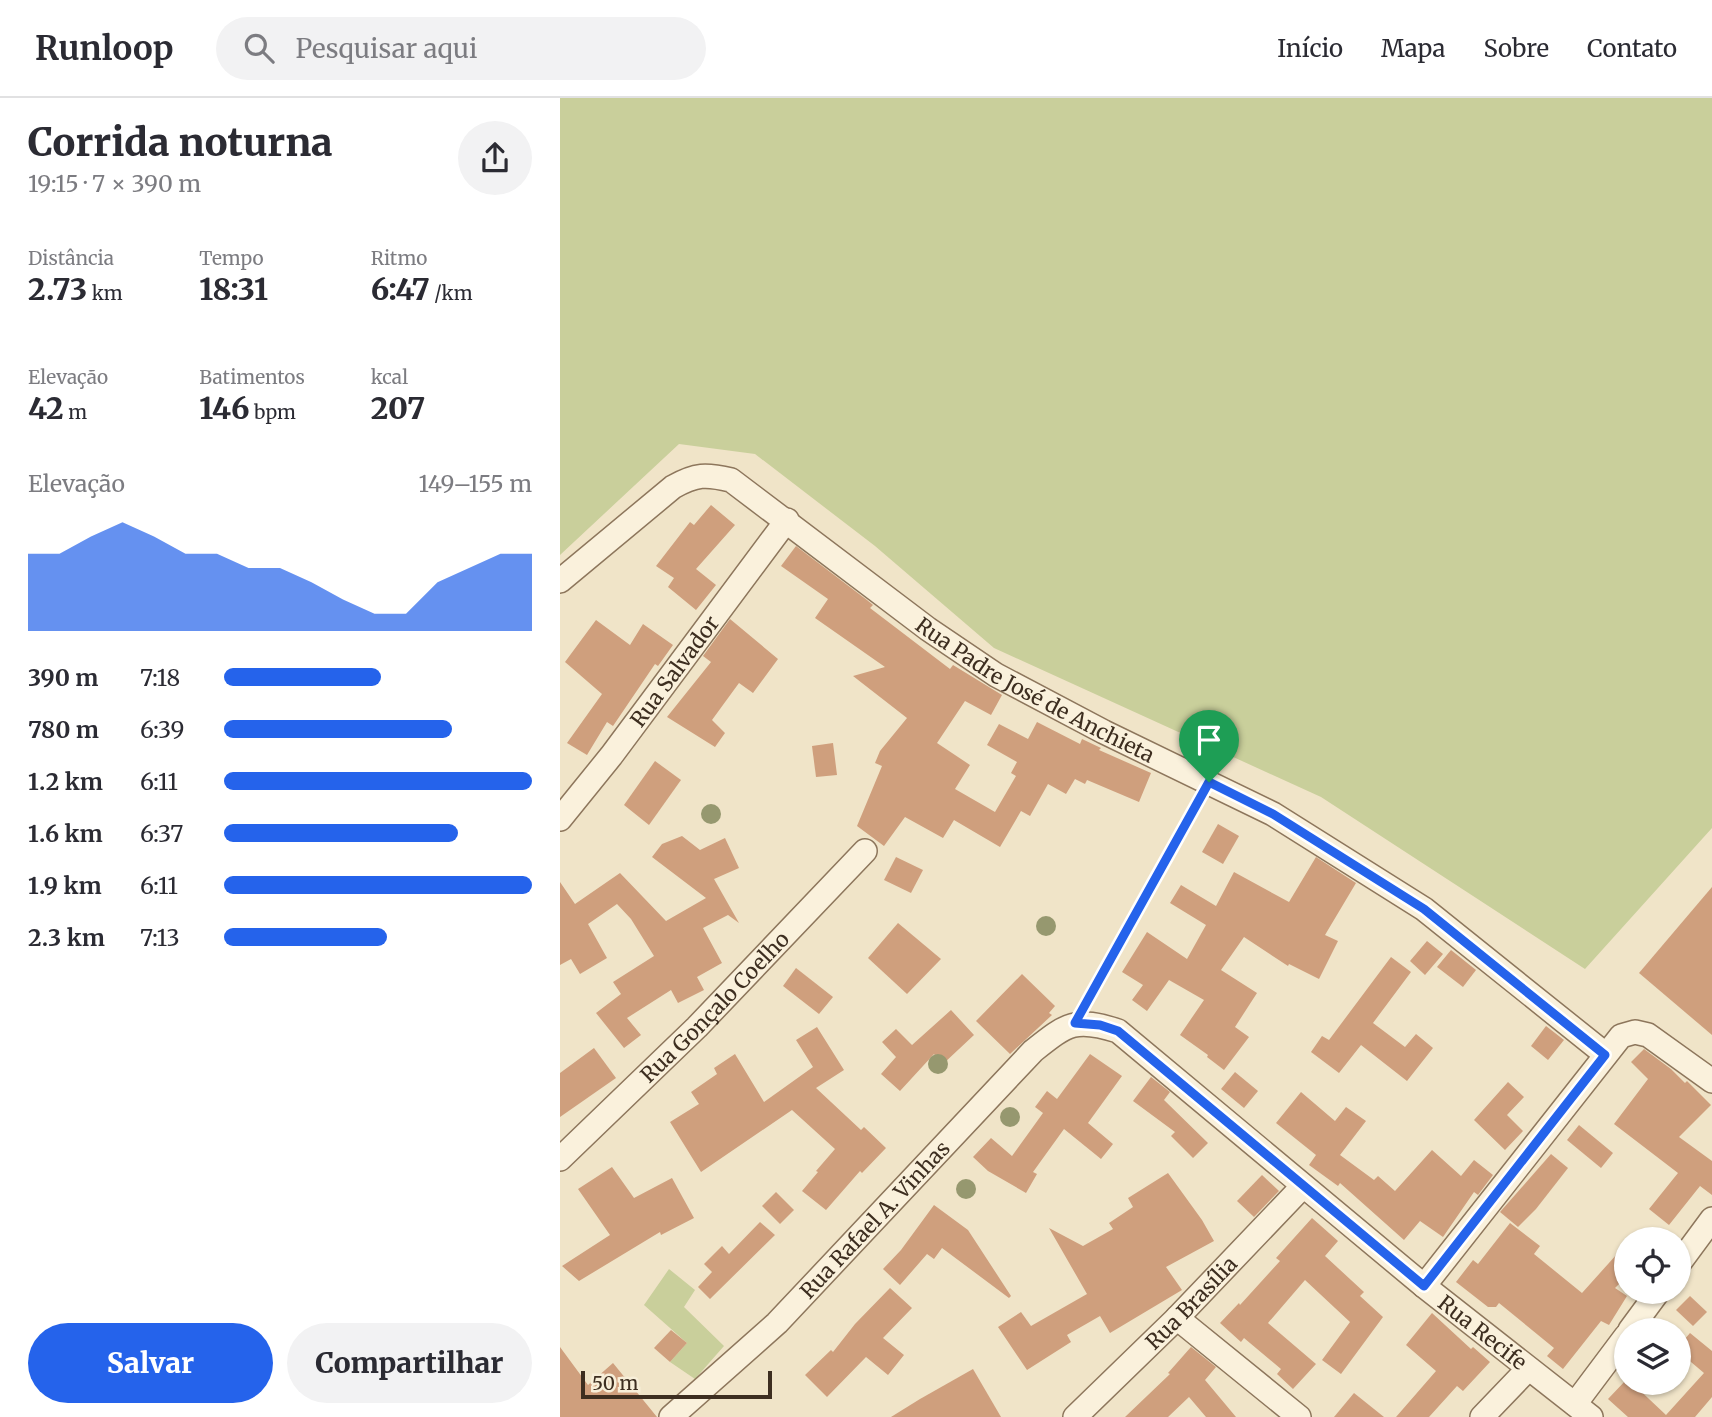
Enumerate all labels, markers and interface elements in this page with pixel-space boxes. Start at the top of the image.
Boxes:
search box [216,17,706,80]
text: Runloop [35,28,174,69]
icon: search [240,29,278,67]
text: Pesquisar aqui [296,32,477,65]
text: Início [1277,33,1343,64]
text: Mapa [1381,33,1445,64]
text: Sobre [1483,33,1549,64]
text: Contato [1587,33,1677,64]
text: Corrida noturna [28,119,333,166]
button: share [458,121,532,195]
text: 19:15 · 7 × 390 m [28,169,201,198]
text: Distância [28,246,114,270]
text: Tempo [199,246,264,270]
text: Ritmo [371,246,427,270]
text: 2.73 [28,270,87,308]
text: 18:31 [199,270,268,308]
text: 6:47 [371,270,430,308]
text: km [87,281,123,305]
text: /km [430,281,473,305]
text: Elevação [28,365,108,389]
text: Batimentos [199,365,305,389]
text: kcal [371,365,408,389]
text: 42 [28,389,64,427]
text: 146 [199,389,249,427]
text: 207 [371,389,425,427]
text: m [64,400,87,424]
text: bpm [249,400,296,424]
text: Elevação [28,469,125,498]
text: 149–155 m [419,469,532,498]
street label: Rua Salvador [624,610,725,732]
street label: Rua Padre José de Anchieta [910,611,1159,768]
text: 390 m [28,663,99,692]
text: 7:18 [140,663,180,692]
pin [1179,710,1239,782]
text: 780 m [28,715,99,744]
text: 6:39 [140,715,184,744]
icon: arrive [1190,721,1228,759]
text: 1.2 km [28,767,103,796]
text: 6:11 [140,767,178,796]
text: 1.6 km [28,819,103,848]
text: 6:37 [140,819,183,848]
text: 1.9 km [28,871,102,900]
text: 6:11 [140,871,178,900]
text: 2.3 km [28,923,105,952]
text: 7:13 [140,923,180,952]
street label: Rua Gonçalo Coelho [634,926,795,1088]
street label: Rua Rafael A. Vinhas [794,1135,955,1304]
map controls [1614,1227,1691,1395]
button: locate [1614,1227,1691,1304]
street label: Rua Brasília [1140,1250,1243,1355]
street label: Rua Recife [1433,1289,1533,1375]
button: layers [1614,1318,1691,1395]
button: Salvar [28,1323,273,1403]
button: Compartilhar [287,1323,532,1403]
scale bar [581,1368,772,1400]
text: 50 m [592,1371,638,1395]

